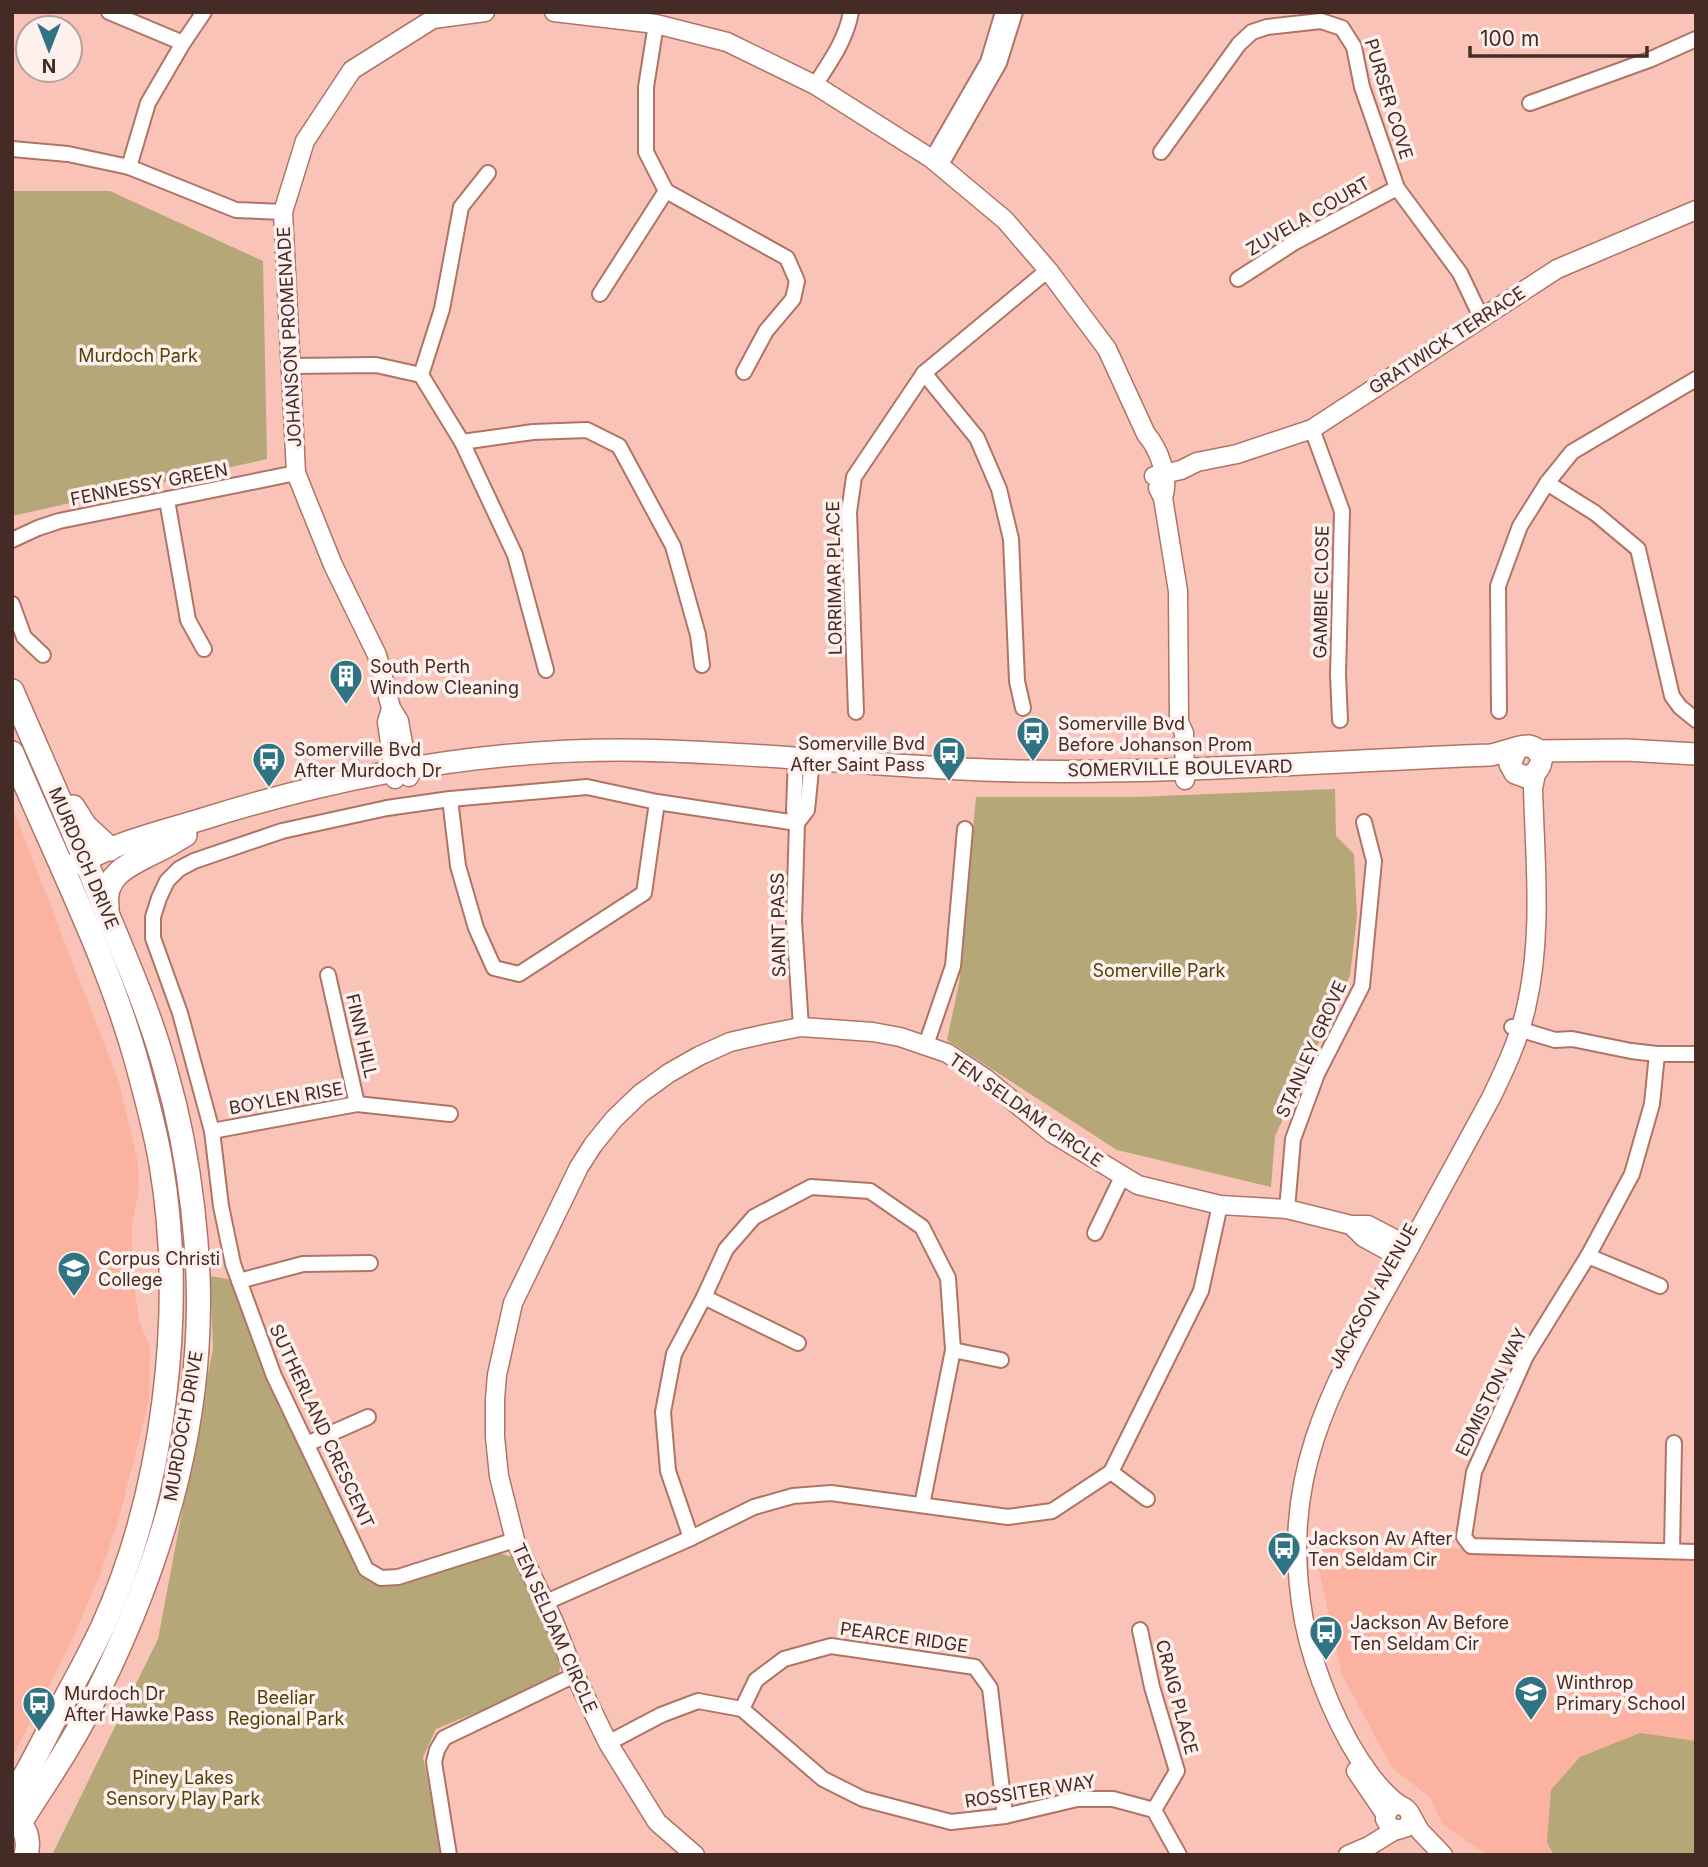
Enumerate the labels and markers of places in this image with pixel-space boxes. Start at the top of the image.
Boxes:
place label: South Perth Window Cleaning [370,656,519,698]
building icon: South Perth Window Cleaning [327,657,365,706]
place label: Somerville Bvd Before Johanson Prom [1058,713,1252,755]
bus stop icon: Somerville Bvd Before Johanson Prom [1014,714,1052,763]
place label: Somerville Bvd After Saint Pass [790,733,925,775]
bus stop icon: Somerville Bvd After Saint Pass [930,734,968,783]
place label: Somerville Bvd After Murdoch Dr [294,739,442,781]
bus stop icon: Somerville Bvd After Murdoch Dr [250,740,288,789]
place label: Corpus Christi College [98,1248,220,1290]
school or university icon: Corpus Christi College [55,1249,93,1298]
place label: Jackson Av After Ten Seldam Cir [1308,1528,1453,1570]
bus stop icon: Jackson Av After Ten Seldam Cir [1265,1529,1303,1578]
place label: Jackson Av Before Ten Seldam Cir [1350,1612,1509,1654]
bus stop icon: Jackson Av Before Ten Seldam Cir [1307,1613,1345,1662]
place label: Winthrop Primary School [1556,1672,1685,1714]
school or university icon: Winthrop Primary School [1512,1673,1550,1722]
place label: Murdoch Dr After Hawke Pass [64,1683,214,1725]
bus stop icon: Murdoch Dr After Hawke Pass [20,1684,58,1733]

